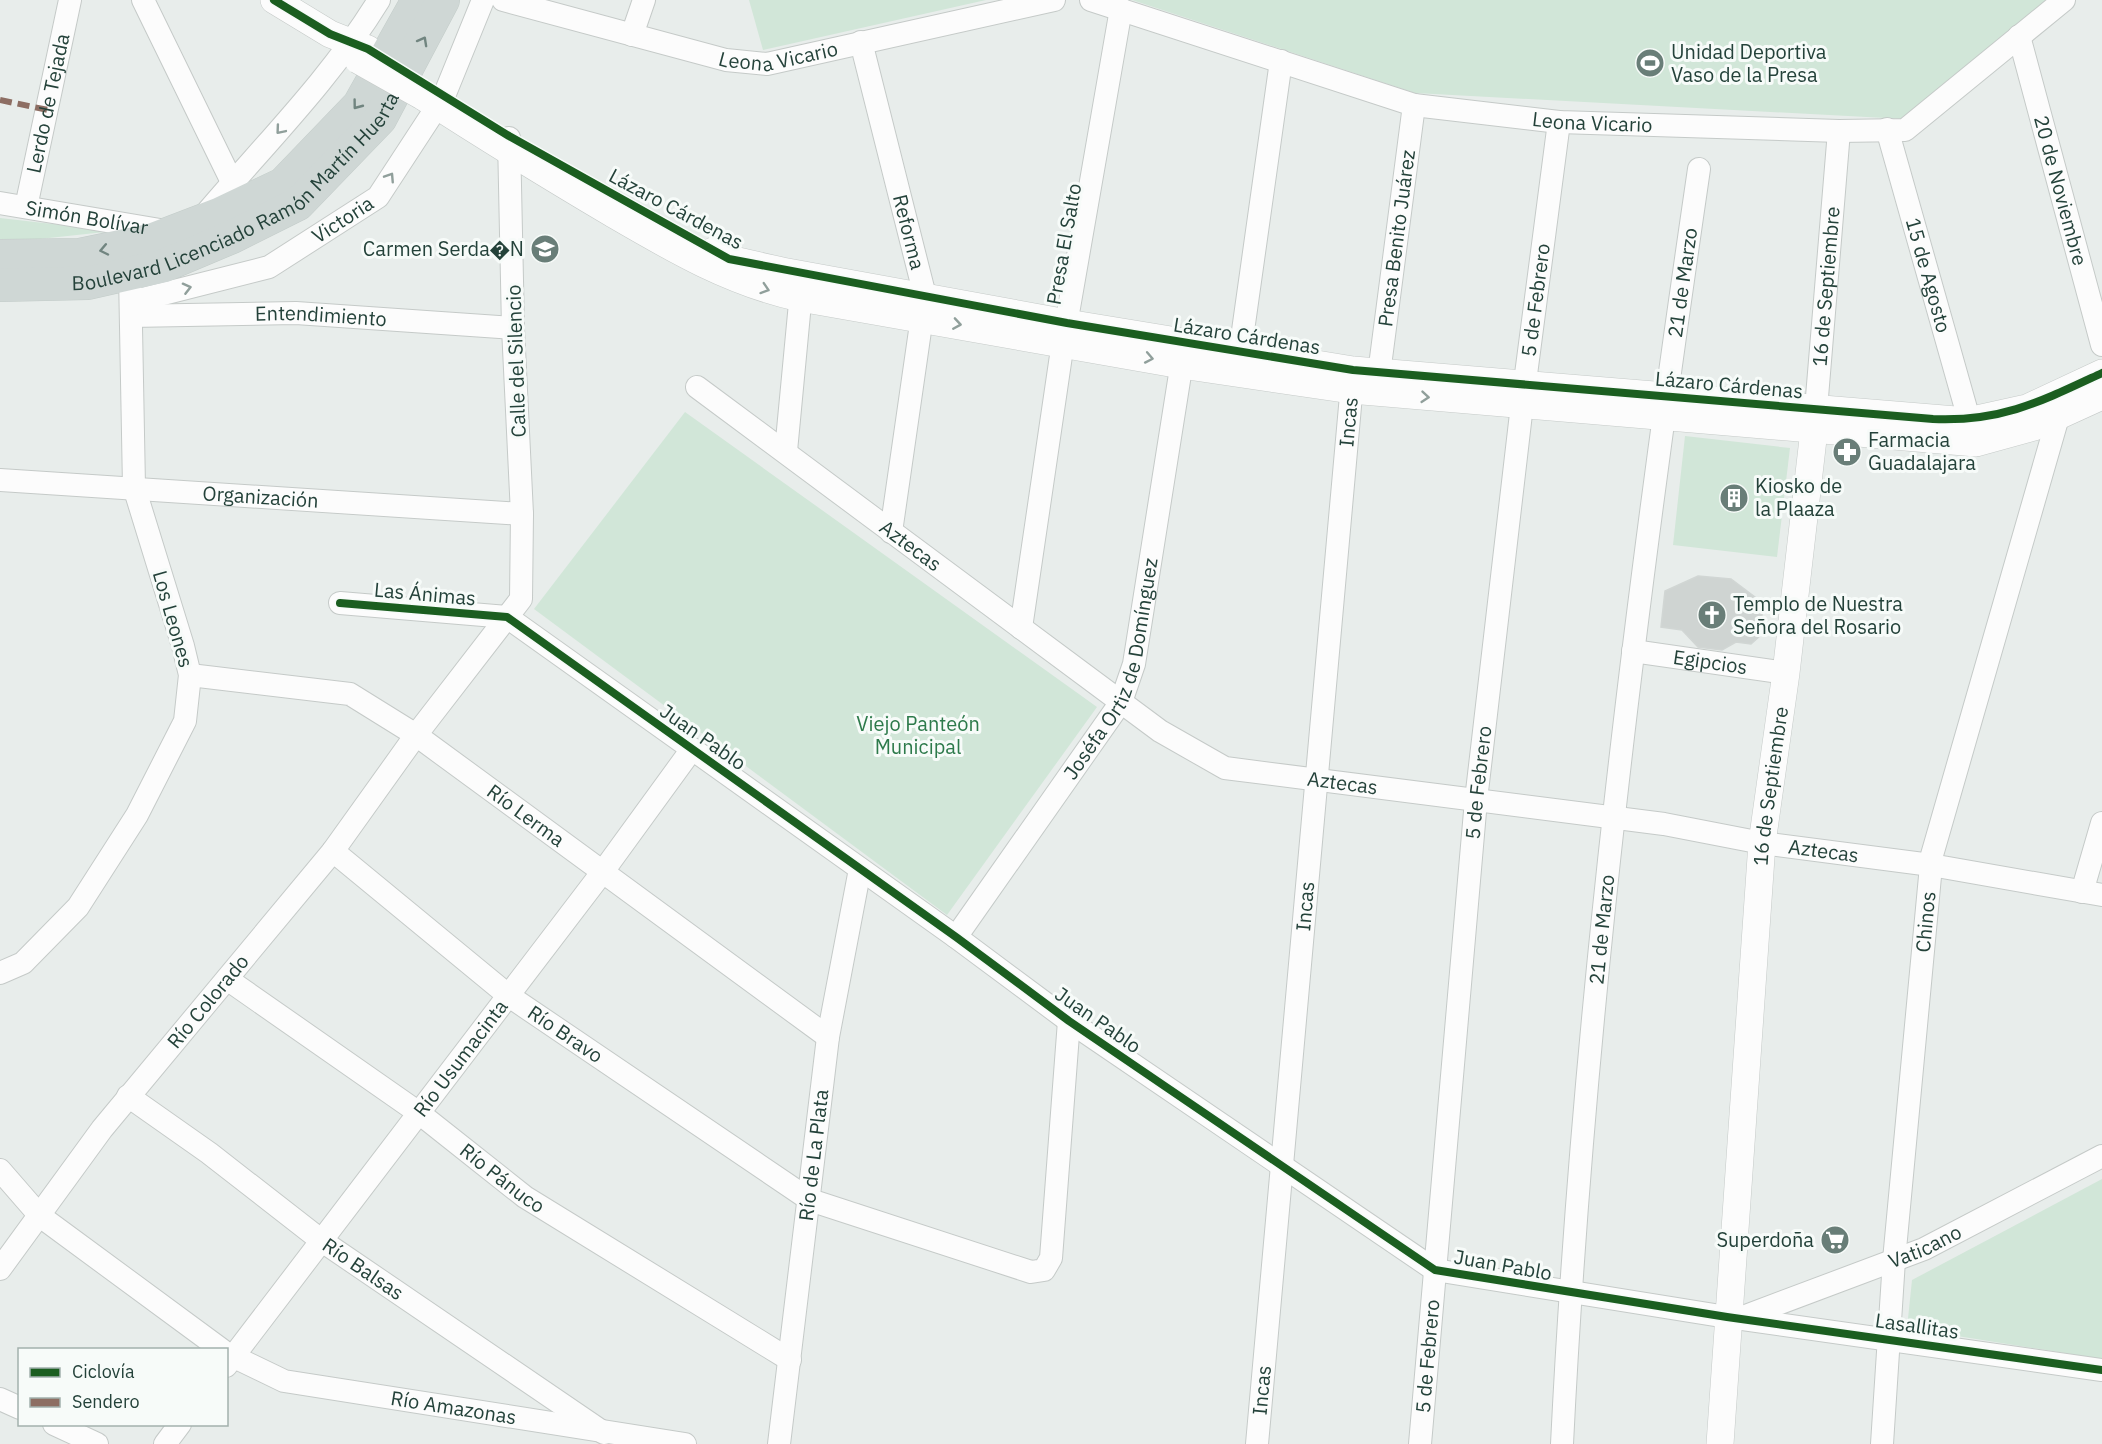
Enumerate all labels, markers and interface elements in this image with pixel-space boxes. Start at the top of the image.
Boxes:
street label: Lerdo de Tejada [20,31,76,175]
street label: Leona Vicario [716,35,840,78]
one-way arrow [416,37,427,47]
place label: Unidad Deportiva Vaso de la Presa [1671,38,1827,88]
sports icon: Unidad Deportiva Vaso de la Presa [1634,47,1666,79]
street label: Boulevard Licenciado Ramón Martín Huerta [71,87,405,296]
one-way arrow [353,98,364,109]
street label: Leona Vicario [1531,105,1653,138]
street label: 20 de Noviembre [2028,112,2094,268]
one-way arrow [277,123,288,134]
street label: Presa Benito Juárez [1371,148,1421,328]
street label: Lázaro Cárdenas [604,162,748,255]
one-way arrow [383,173,395,183]
street label: Presa El Salto [1040,181,1087,307]
street label: Victoria [306,189,379,249]
street label: Reforma [887,192,932,273]
street label: Simón Bolívar [24,194,150,241]
street label: 16 de Septiembre [1806,205,1846,367]
street label: 15 de Agosto [1900,215,1958,336]
street label: 21 de Marzo [1661,226,1703,339]
school or university icon: Carmen Serda�N [529,233,561,265]
place label: Carmen Serda�N [363,235,524,262]
street label: 5 de Febrero [1514,242,1556,358]
one-way arrow [99,243,109,256]
one-way arrow [182,282,192,295]
one-way arrow [759,282,770,294]
street label: Calle del Silencio [499,284,532,438]
street label: Entendimiento [255,299,388,332]
street label: Lázaro Cárdenas [1172,311,1323,360]
one-way arrow [952,317,962,330]
one-way arrow [1144,351,1154,364]
street label: Lázaro Cárdenas [1654,365,1804,404]
one-way arrow [1421,390,1430,403]
street label: Incas [1332,396,1364,448]
place label: Farmacia Guadalajara [1868,426,1976,476]
pharmacy icon: Farmacia Guadalajara [1831,436,1863,468]
place label: Kiosko de la Plaaza [1755,472,1842,522]
street label: Organización [202,479,319,514]
building icon: Kiosko de la Plaaza [1718,482,1750,514]
street label: Aztecas [874,513,947,577]
street label: Joséfa Ortiz de Domínguez [1057,556,1164,785]
street label: Los Leones [147,567,200,670]
street label: Las Ánimas [373,576,477,611]
place label: Templo de Nuestra Señora del Rosario [1733,590,1903,640]
church icon: Templo de Nuestra Señora del Rosario [1696,599,1728,631]
street label: Egipcios [1671,643,1749,680]
street label: Juan Pablo [655,697,752,776]
street label: 16 de Septiembre [1746,705,1794,867]
park label: Viejo Panteón Municipal [856,710,980,760]
street label: 5 de Febrero [1459,724,1498,840]
street label: Aztecas [1306,765,1379,800]
street label: Río Lerma [482,778,571,853]
street label: Aztecas [1787,833,1860,868]
street label: 21 de Marzo [1582,873,1620,986]
street label: Incas [1289,880,1320,932]
street label: Chinos [1909,890,1942,954]
street label: Río Colorado [161,948,255,1054]
street label: Juan Pablo [1050,980,1147,1059]
street label: Río Usumacinta [407,993,514,1122]
street label: Río Bravo [523,999,609,1069]
street label: Río de La Plata [792,1087,835,1222]
street label: Río Pánuco [455,1137,550,1219]
street label: Vaticano [1884,1218,1966,1274]
supermarket icon: Superdoña [1819,1224,1851,1256]
place label: Superdoña [1716,1226,1814,1253]
street label: Río Balsas [317,1231,409,1306]
street label: Juan Pablo [1452,1243,1554,1286]
street label: 5 de Febrero [1409,1298,1446,1414]
street label: Lasallitas [1873,1306,1961,1345]
legend [18,1348,228,1426]
text: Ciclovía [72,1360,135,1383]
street label: Incas [1246,1364,1277,1416]
street label: Río Amazonas [389,1384,518,1430]
text: Sendero [72,1390,139,1413]

